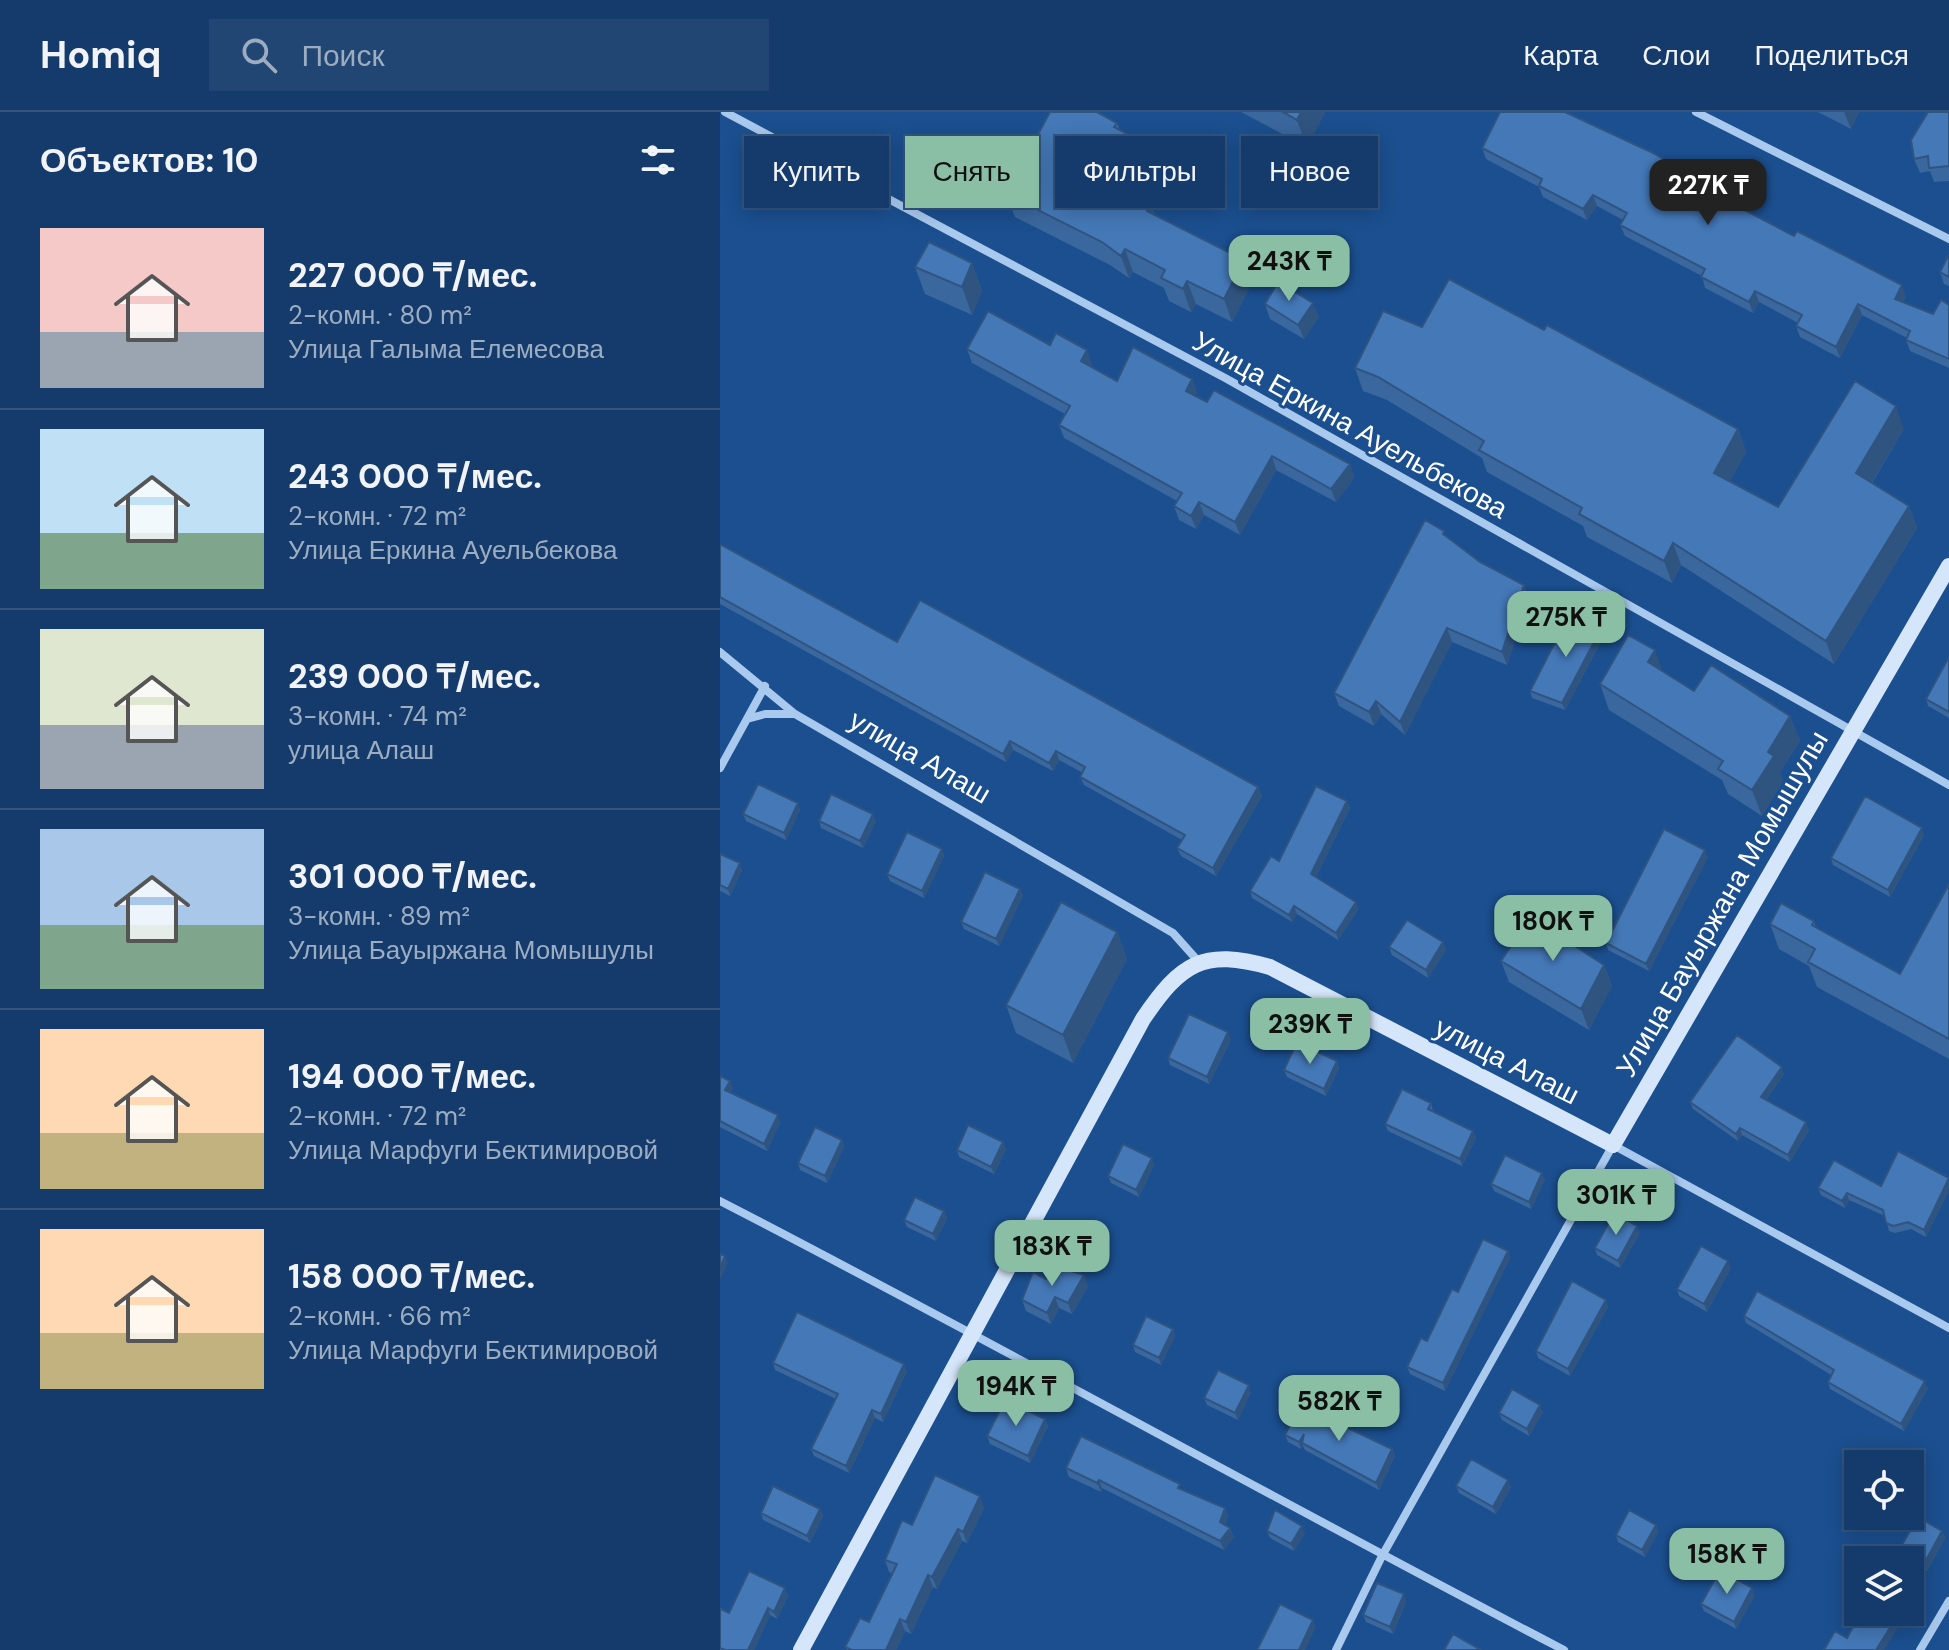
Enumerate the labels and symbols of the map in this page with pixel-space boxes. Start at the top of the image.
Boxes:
pin: 227K ₸ [1643,159,1773,227]
pin: 243K ₸ [1224,235,1354,303]
street label: Улица Еркина Ауельбекова [1186,323,1514,527]
pin: 275K ₸ [1501,591,1631,659]
street label: улица Алаш [843,702,997,812]
street label: Улица Бауыржана Момышулы [1607,724,1837,1084]
pin: 180K ₸ [1488,895,1618,963]
pin: 239K ₸ [1245,998,1375,1066]
street label: улица Алаш [1428,1009,1586,1113]
pin: 301K ₸ [1551,1169,1681,1237]
pin: 183K ₸ [987,1220,1117,1288]
pin: 194K ₸ [951,1360,1081,1428]
pin: 582K ₸ [1274,1375,1404,1443]
pin: 158K ₸ [1662,1528,1792,1596]

